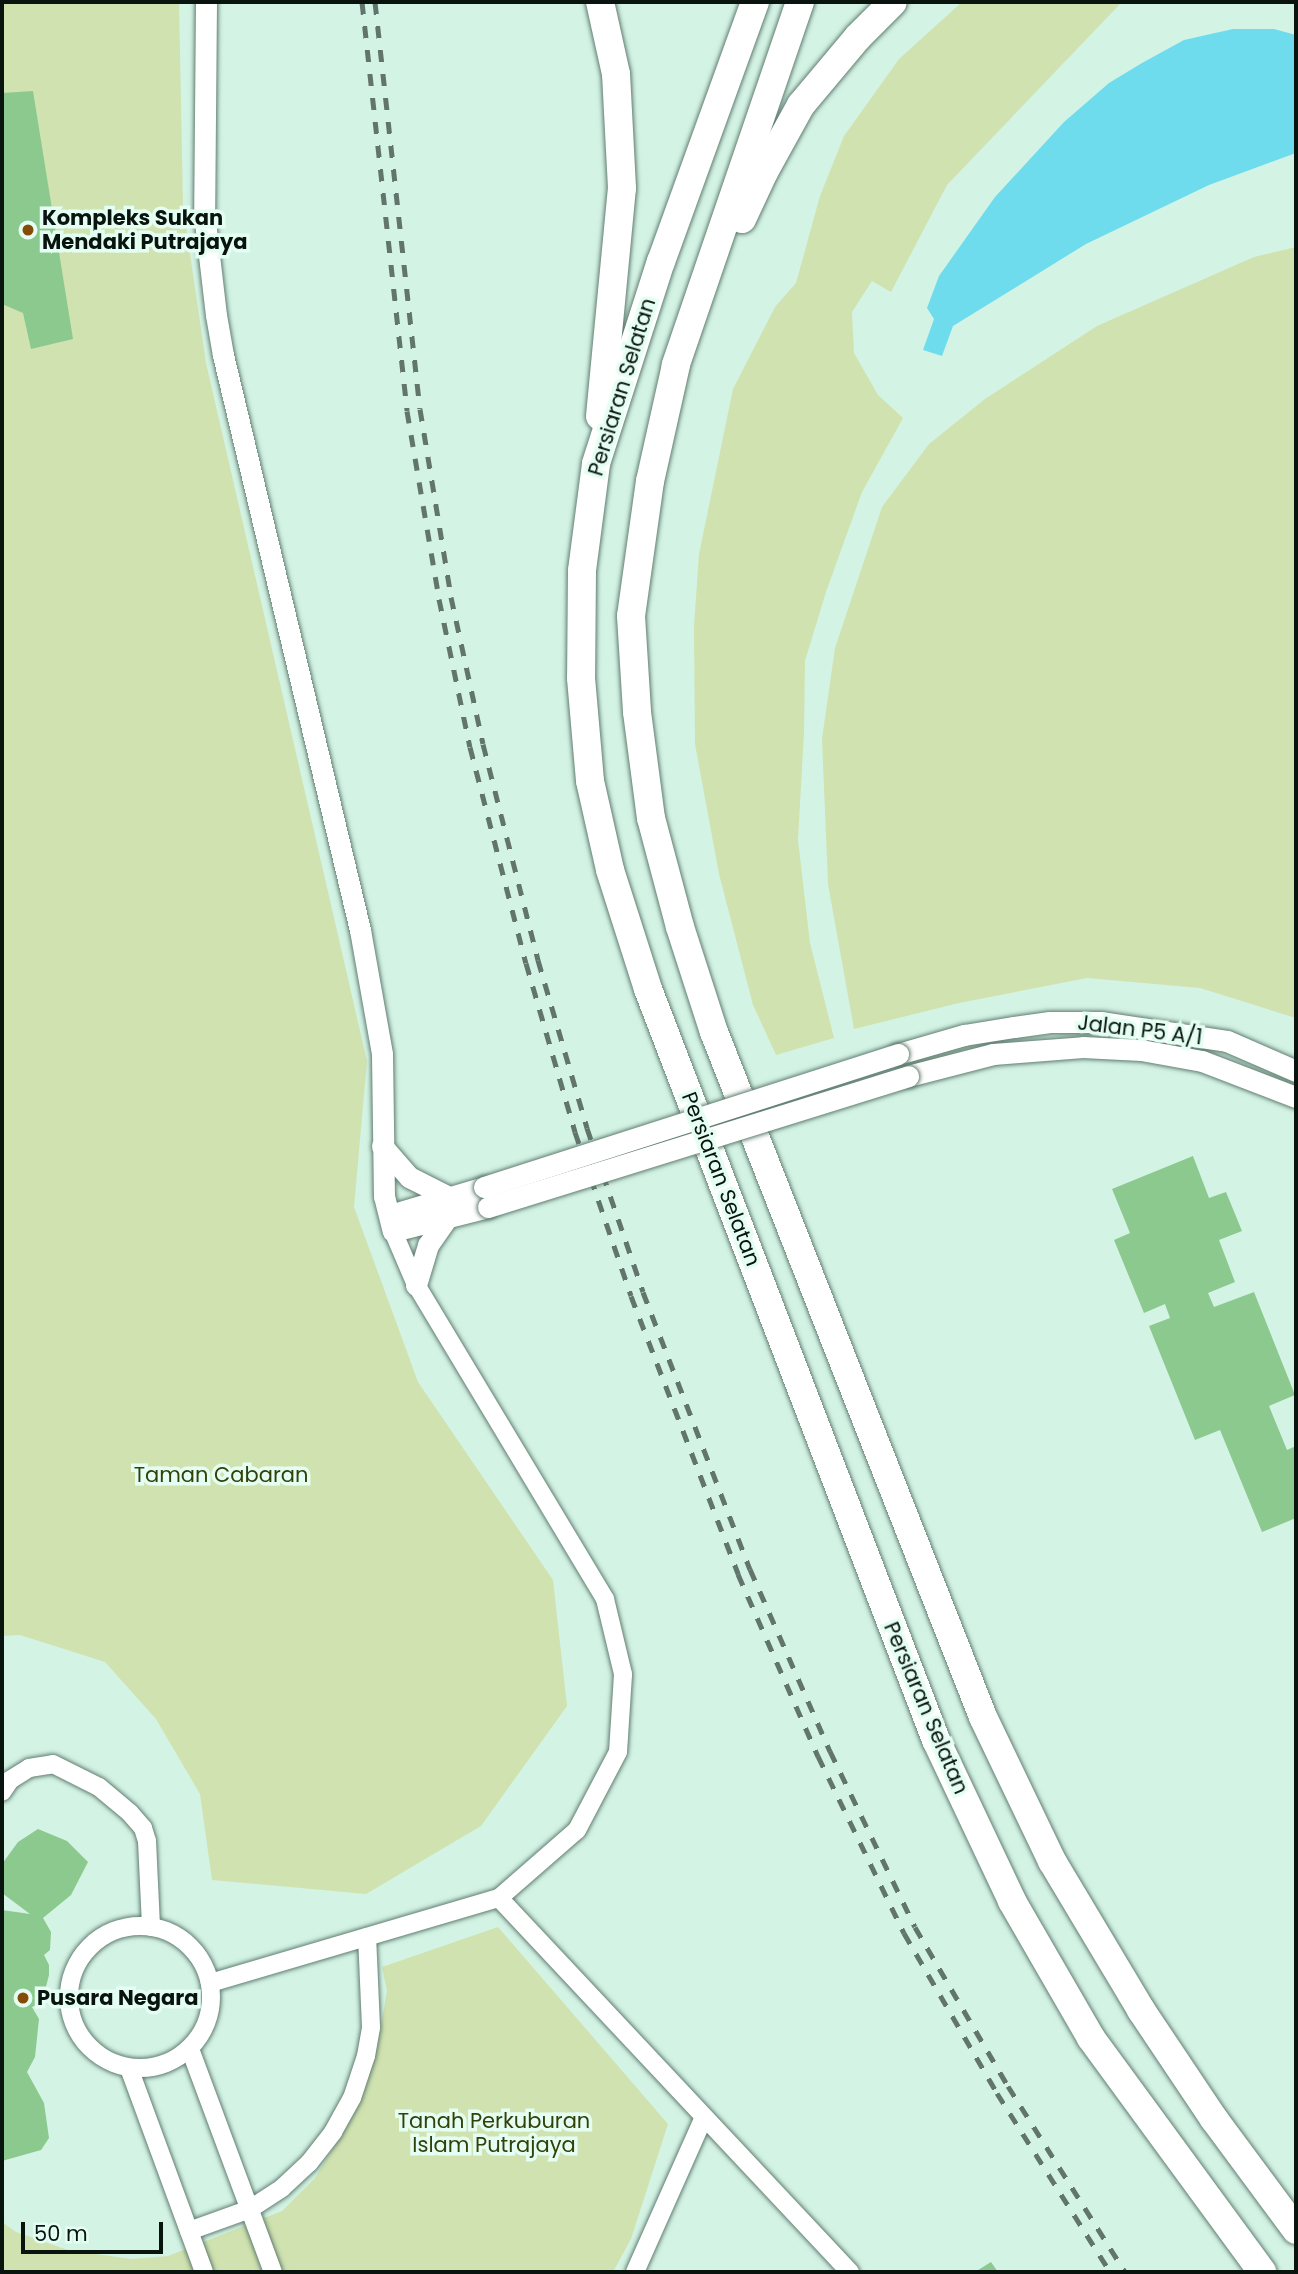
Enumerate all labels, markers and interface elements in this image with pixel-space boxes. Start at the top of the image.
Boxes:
place label: Kompleks Sukan Mendaki Putrajaya [42,205,248,255]
marker: Kompleks Sukan Mendaki Putrajaya [20,222,36,238]
street label: Persiaran Selatan [583,295,661,479]
street label: Jalan P5 A/1 [1076,1010,1204,1050]
street label: Persiaran Selatan [676,1088,766,1270]
park label: Taman Cabaran [134,1462,308,1488]
street label: Persiaran Selatan [878,1618,974,1798]
place label: Pusara Negara [37,1985,198,2011]
marker: Pusara Negara [15,1990,31,2006]
park label: Tanah Perkuburan Islam Putrajaya [398,2108,590,2158]
scale bar [24,2208,166,2252]
text: 50 m [34,2219,88,2248]

